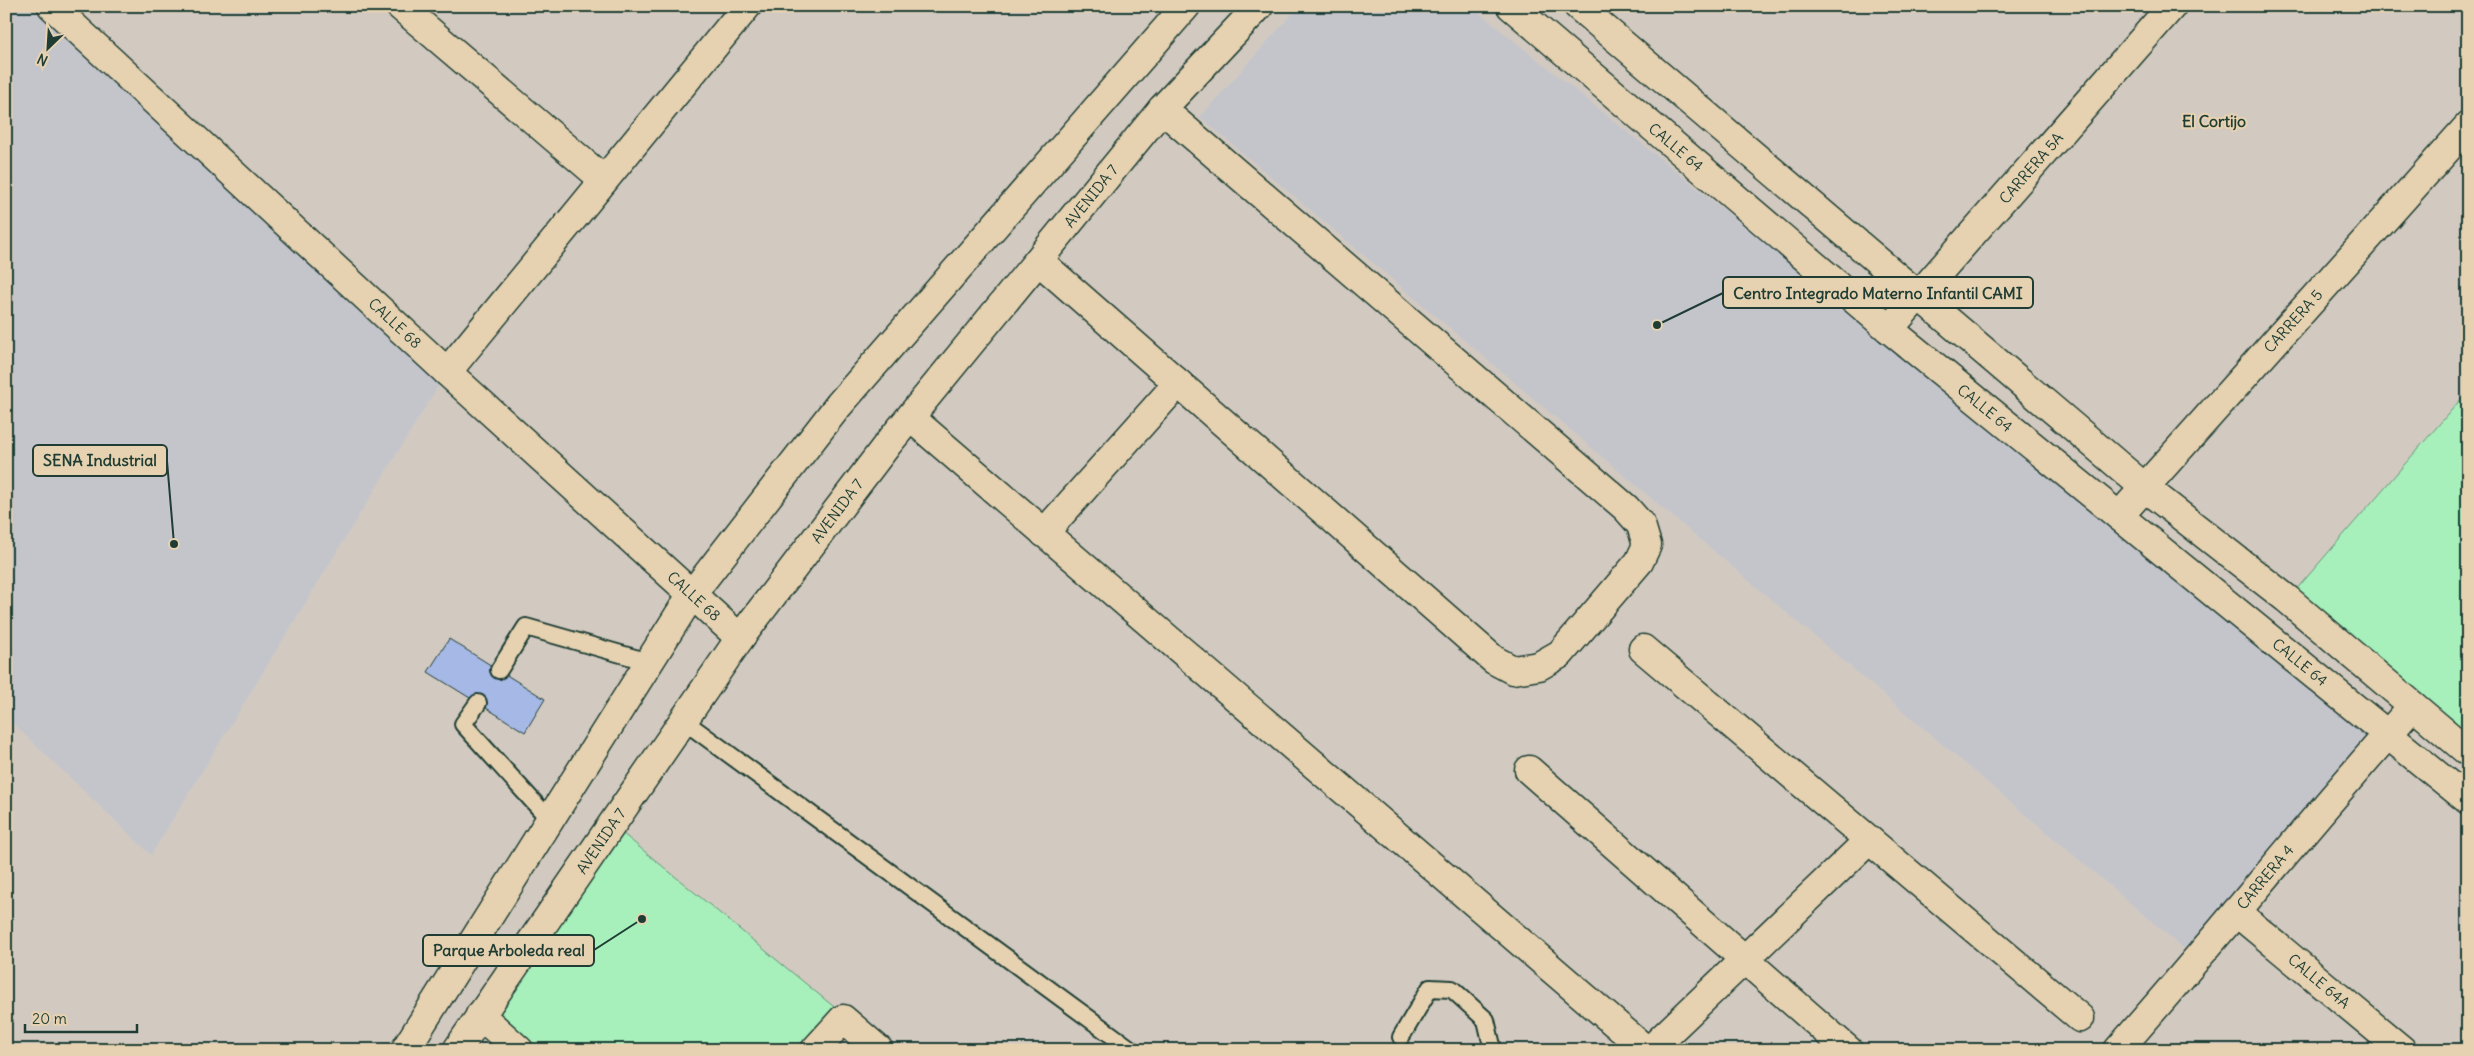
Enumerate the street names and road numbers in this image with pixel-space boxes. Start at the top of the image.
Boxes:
street label: CALLE 64 [1645,119,1707,176]
street label: CARRERA 5A [1995,128,2067,208]
street label: AVENIDA 7 [1060,161,1122,231]
street label: CARRERA 5 [2260,285,2326,357]
street label: CALLE 68 [365,294,425,352]
street label: CALLE 64 [1954,380,2017,436]
street label: AVENIDA 7 [807,475,867,547]
street label: CALLE 68 [663,567,725,625]
street label: CALLE 64 [2269,634,2332,690]
street label: AVENIDA 7 [572,804,630,878]
street label: CARRERA 4 [2232,840,2298,913]
street label: CALLE 64A [2284,950,2354,1013]

